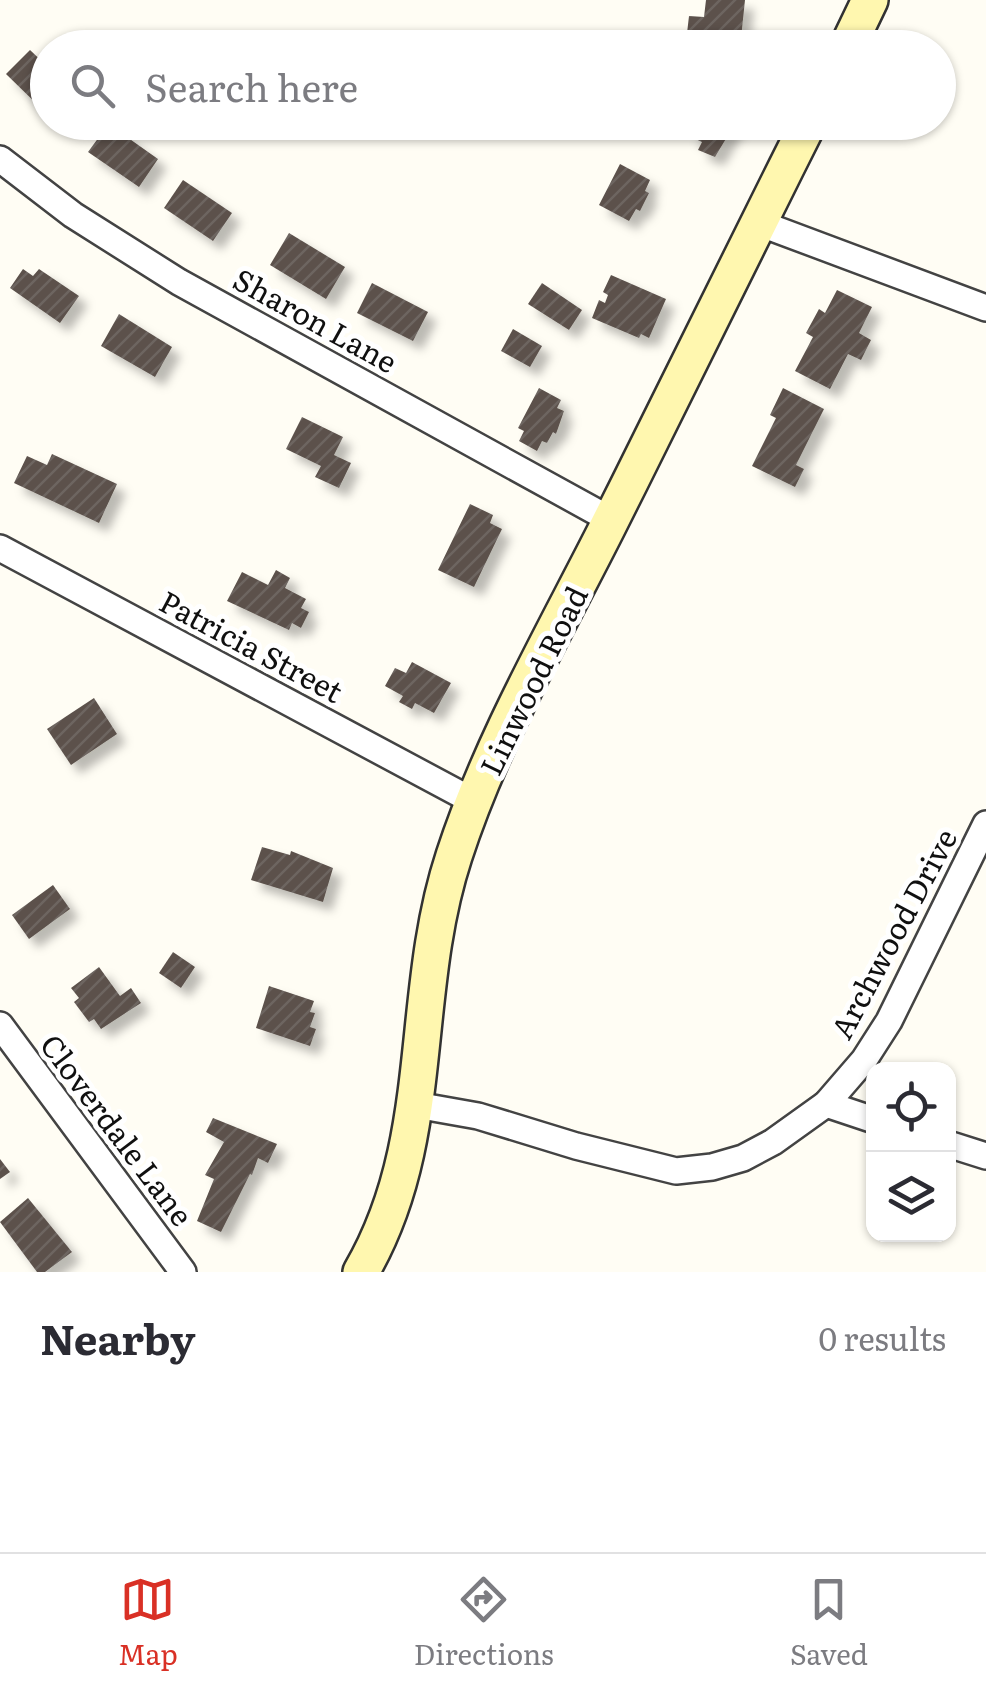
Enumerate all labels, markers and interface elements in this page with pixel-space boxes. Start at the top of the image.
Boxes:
search box [30,30,956,140]
text: Search here [145,57,358,114]
icon: search [65,58,120,113]
street label: Sharon Lane [226,256,406,382]
street label: Patricia Street [153,578,351,712]
street label: Linwood Road [467,578,597,782]
street label: Archwood Drive [818,820,966,1046]
street label: Cloverdale Lane [31,1024,205,1234]
map controls [866,1062,956,1242]
button: locate [866,1062,956,1152]
button: layers [866,1152,956,1242]
text: Nearby [40,1306,196,1368]
text: 0 results [818,1313,946,1361]
tab: Map [118,1572,178,1674]
tab: Directions [414,1572,554,1674]
tab: Saved [790,1572,868,1674]

